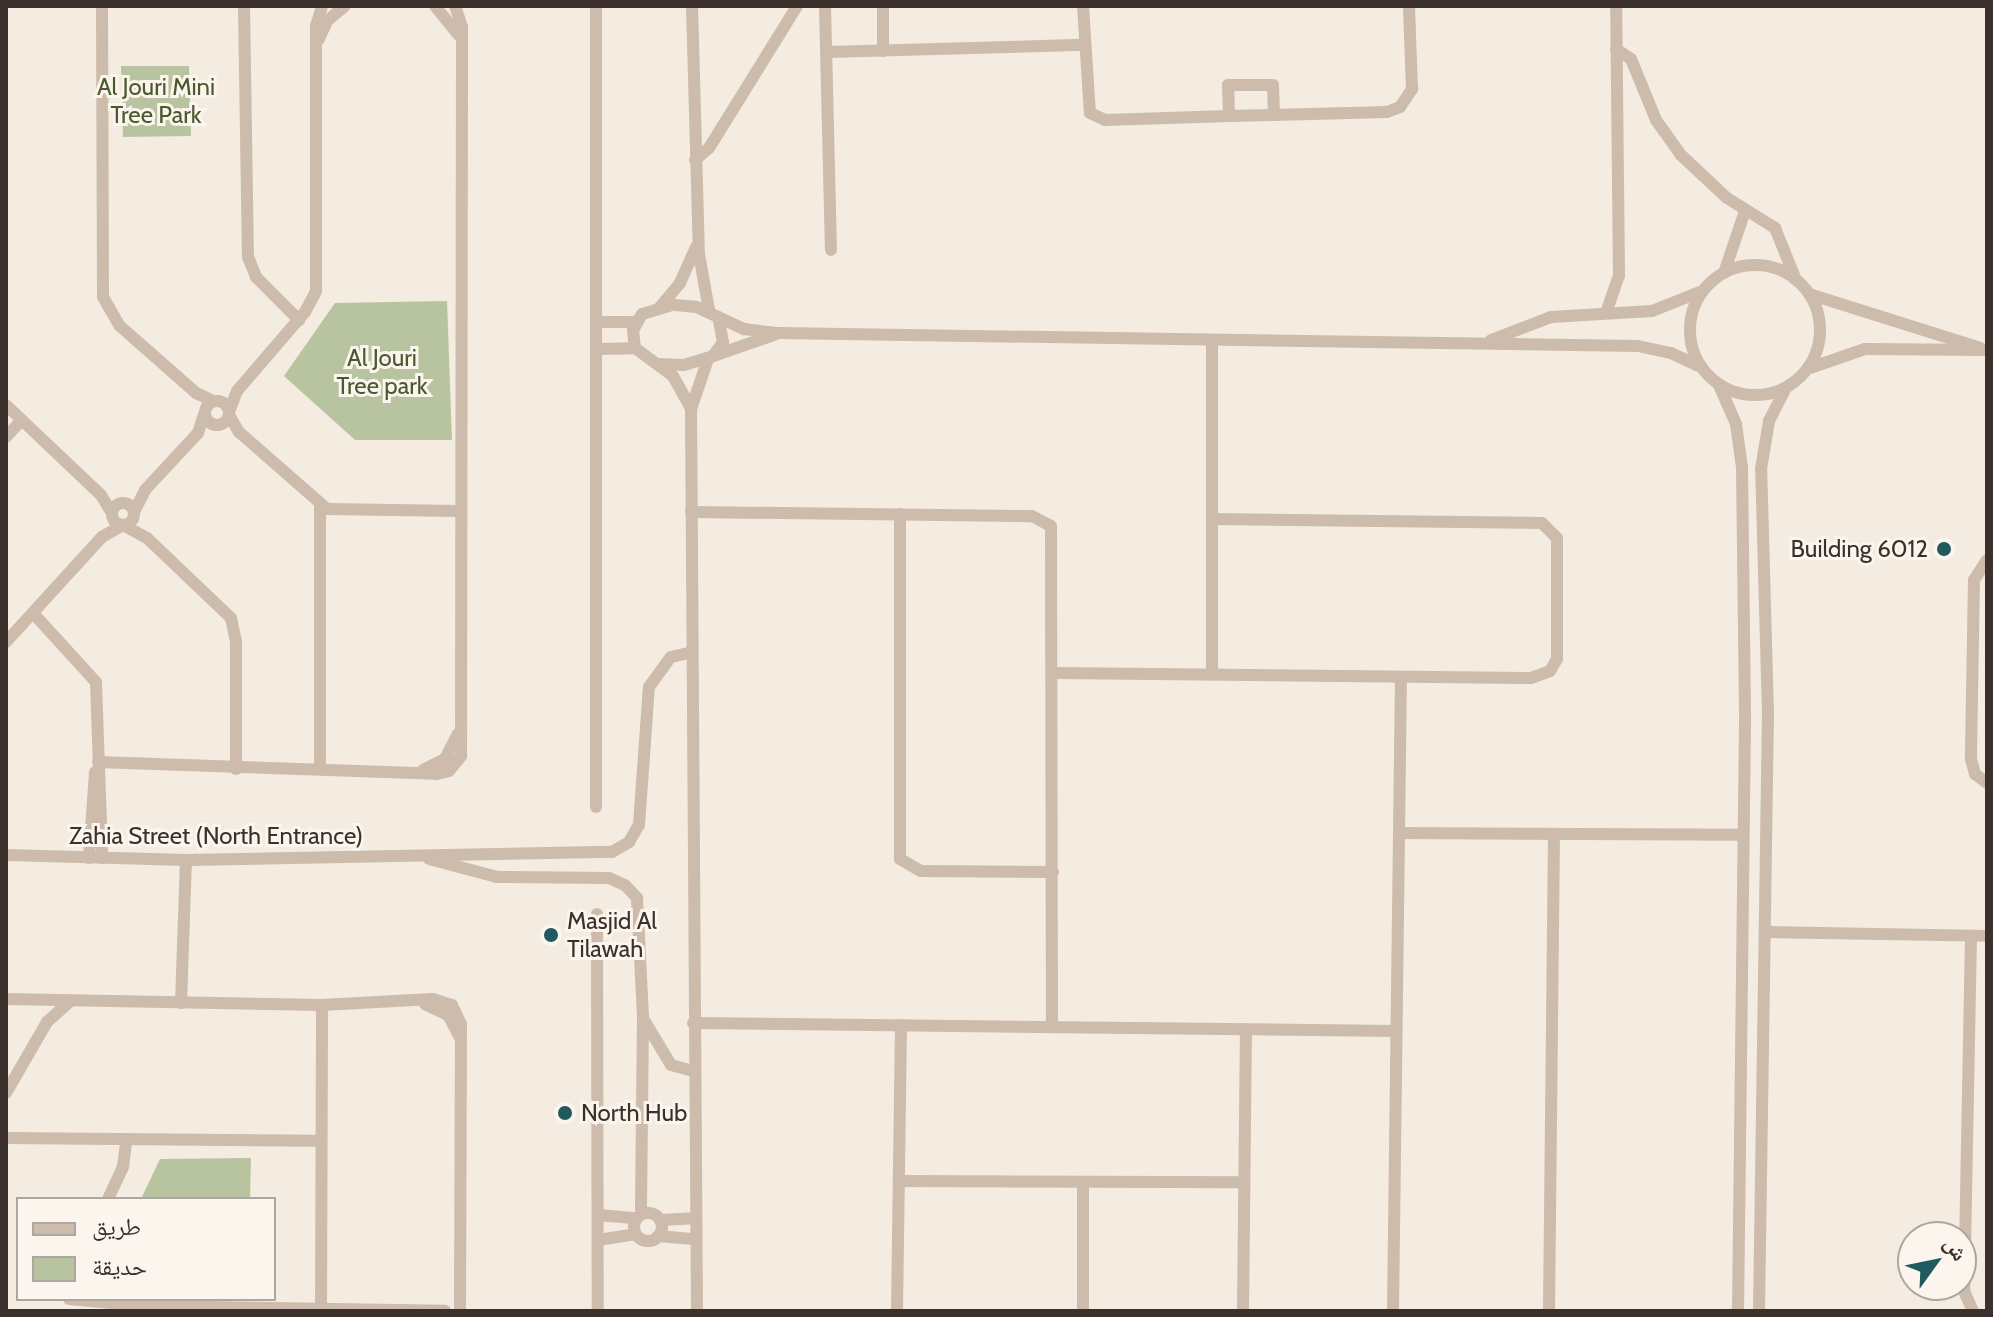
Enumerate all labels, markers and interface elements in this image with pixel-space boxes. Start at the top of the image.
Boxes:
park label: Al Jouri Mini Tree Park [97,73,215,129]
park label: Al Jouri Tree park [336,344,428,400]
place label: Building 6012 [1791,535,1928,563]
marker: Building 6012 [1935,540,1953,558]
street label: Zahia Street (North Entrance) [69,822,363,850]
place label: Masjid Al Tilawah [567,907,657,963]
marker: Masjid Al Tilawah [542,926,560,944]
place label: North Hub [581,1099,687,1127]
marker: North Hub [556,1104,574,1122]
legend [16,1197,276,1301]
text: طريق [92,1212,141,1241]
north arrow [1897,1221,1977,1301]
text: ش [1938,1232,1974,1266]
text: حديقة [92,1252,147,1281]

